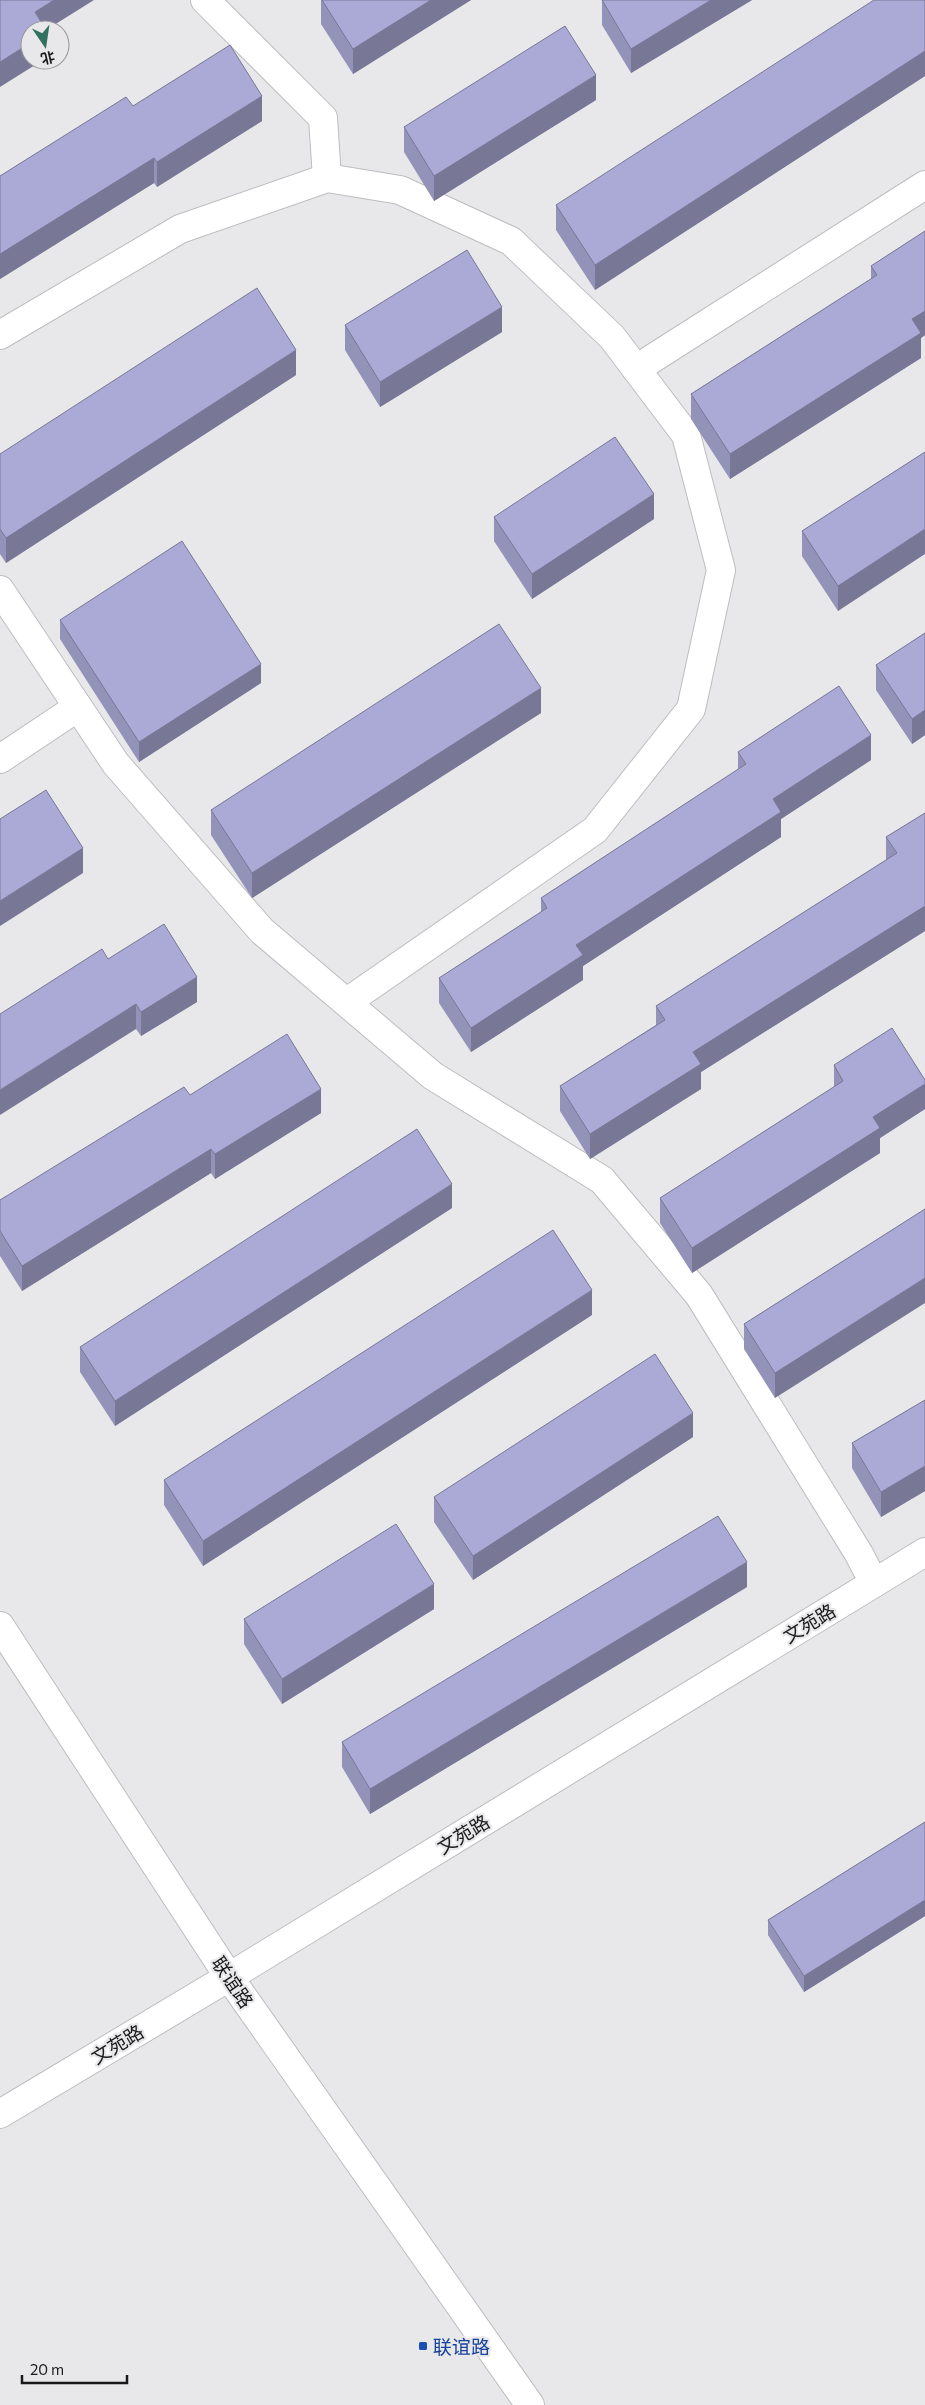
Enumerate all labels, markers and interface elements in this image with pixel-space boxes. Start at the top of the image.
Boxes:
north arrow [20,20,70,70]
text: 北 [39,48,57,68]
street label: 文苑路 [779,1598,839,1648]
street label: 文苑路 [433,1809,493,1859]
street label: 联谊路 [208,1952,258,2012]
street label: 文苑路 [87,2019,147,2069]
place label: 联谊路 [433,2335,490,2358]
marker: 联谊路 [417,2340,429,2352]
scale bar [22,2352,128,2384]
text: 20 m [30,2360,64,2378]

